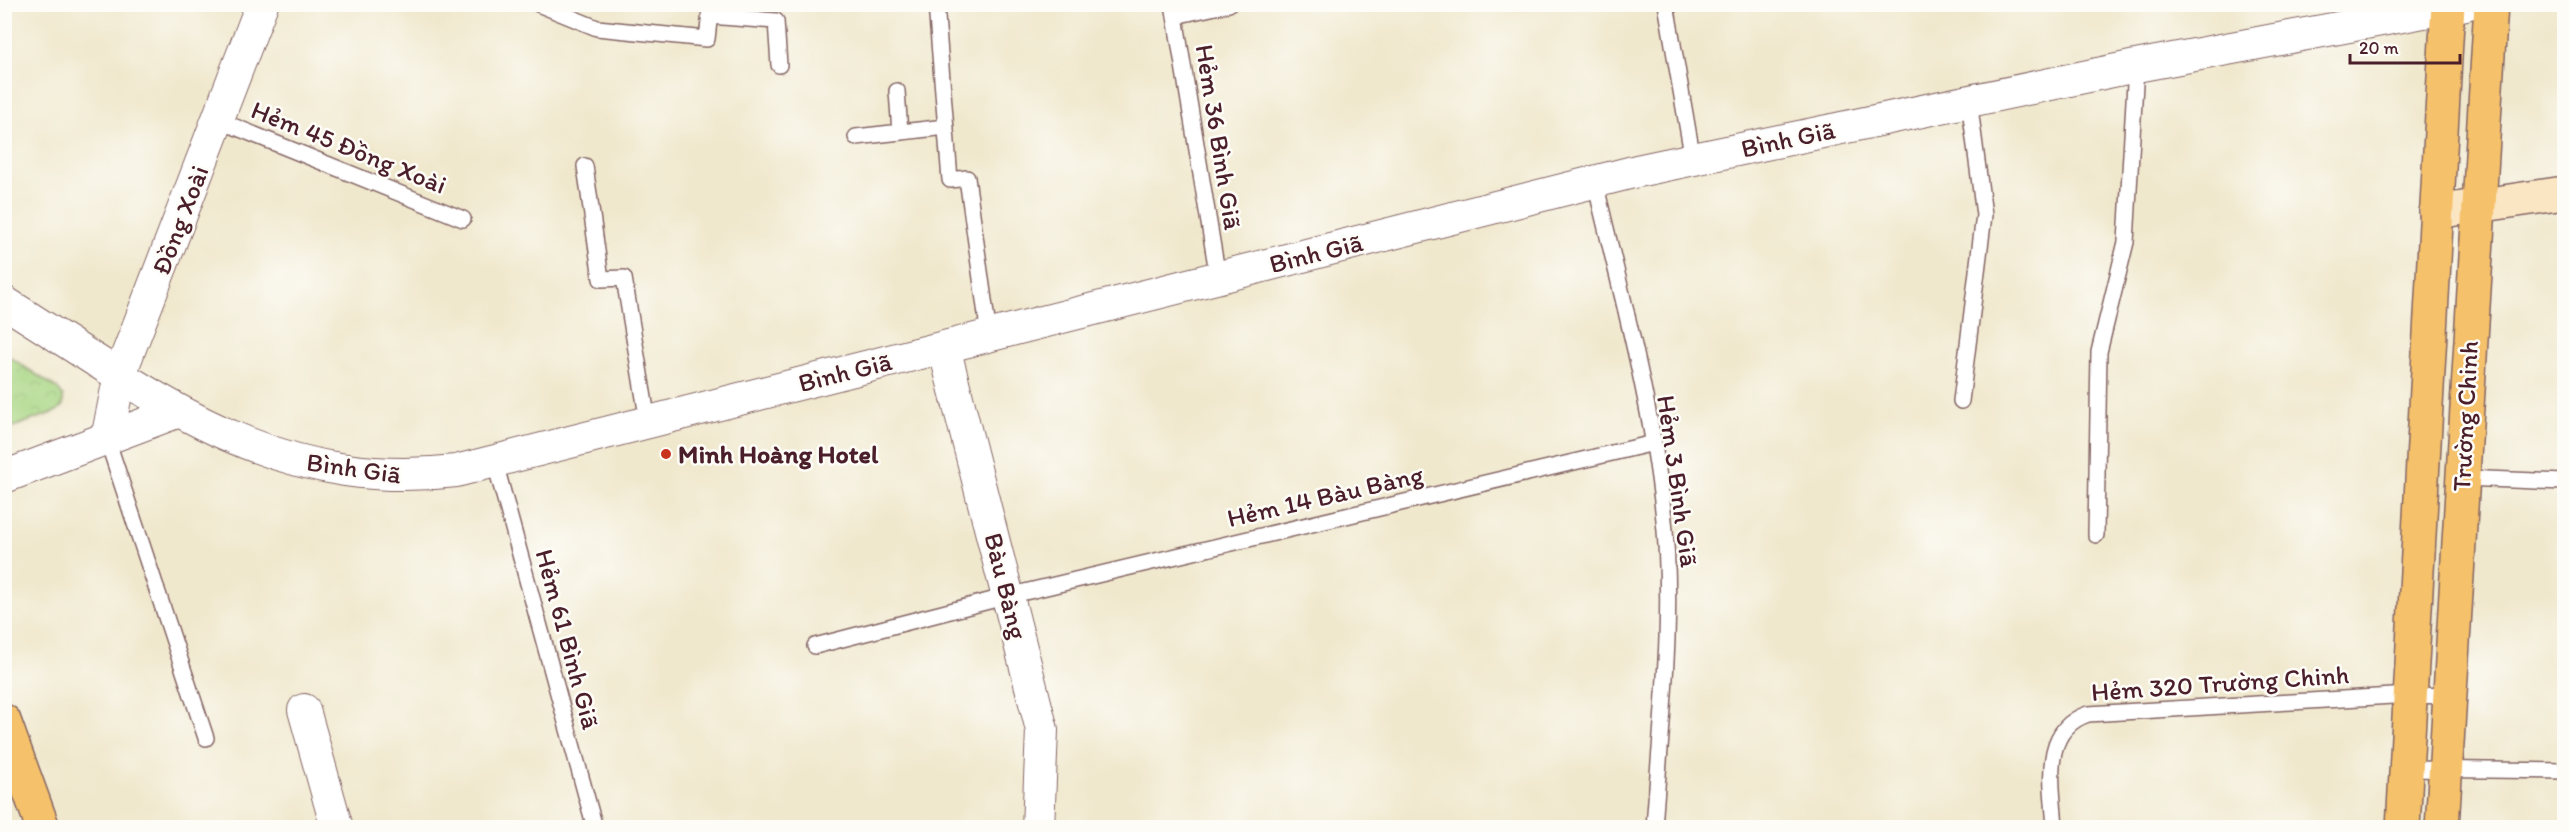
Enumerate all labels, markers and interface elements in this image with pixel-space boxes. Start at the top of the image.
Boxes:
scale bar [2350,27,2460,65]
text: 20 m [2359,37,2399,59]
street label: Hẻm 36 Bình Giã [1189,42,1250,232]
street label: Hẻm 45 Đồng Xoài [247,93,451,201]
street label: Bình Giã [1738,113,1838,165]
street label: Đồng Xoài [145,161,215,279]
street label: Bình Giã [1266,226,1367,280]
street label: Trường Chinh [2445,340,2485,492]
street label: Bình Giã [795,345,896,399]
street label: Hẻm 3 Bình Giã [1650,393,1706,569]
place label: Minh Hoàng Hotel [678,438,879,470]
street label: Bình Giã [305,446,404,491]
marker: Minh Hoàng Hotel [659,447,673,461]
street label: Hẻm 14 Bàu Bàng [1224,458,1427,534]
street label: Bàu Bàng [977,530,1035,643]
street label: Hẻm 61 Bình Giã [529,545,608,733]
street label: Hẻm 320 Trường Chinh [2090,658,2350,708]

